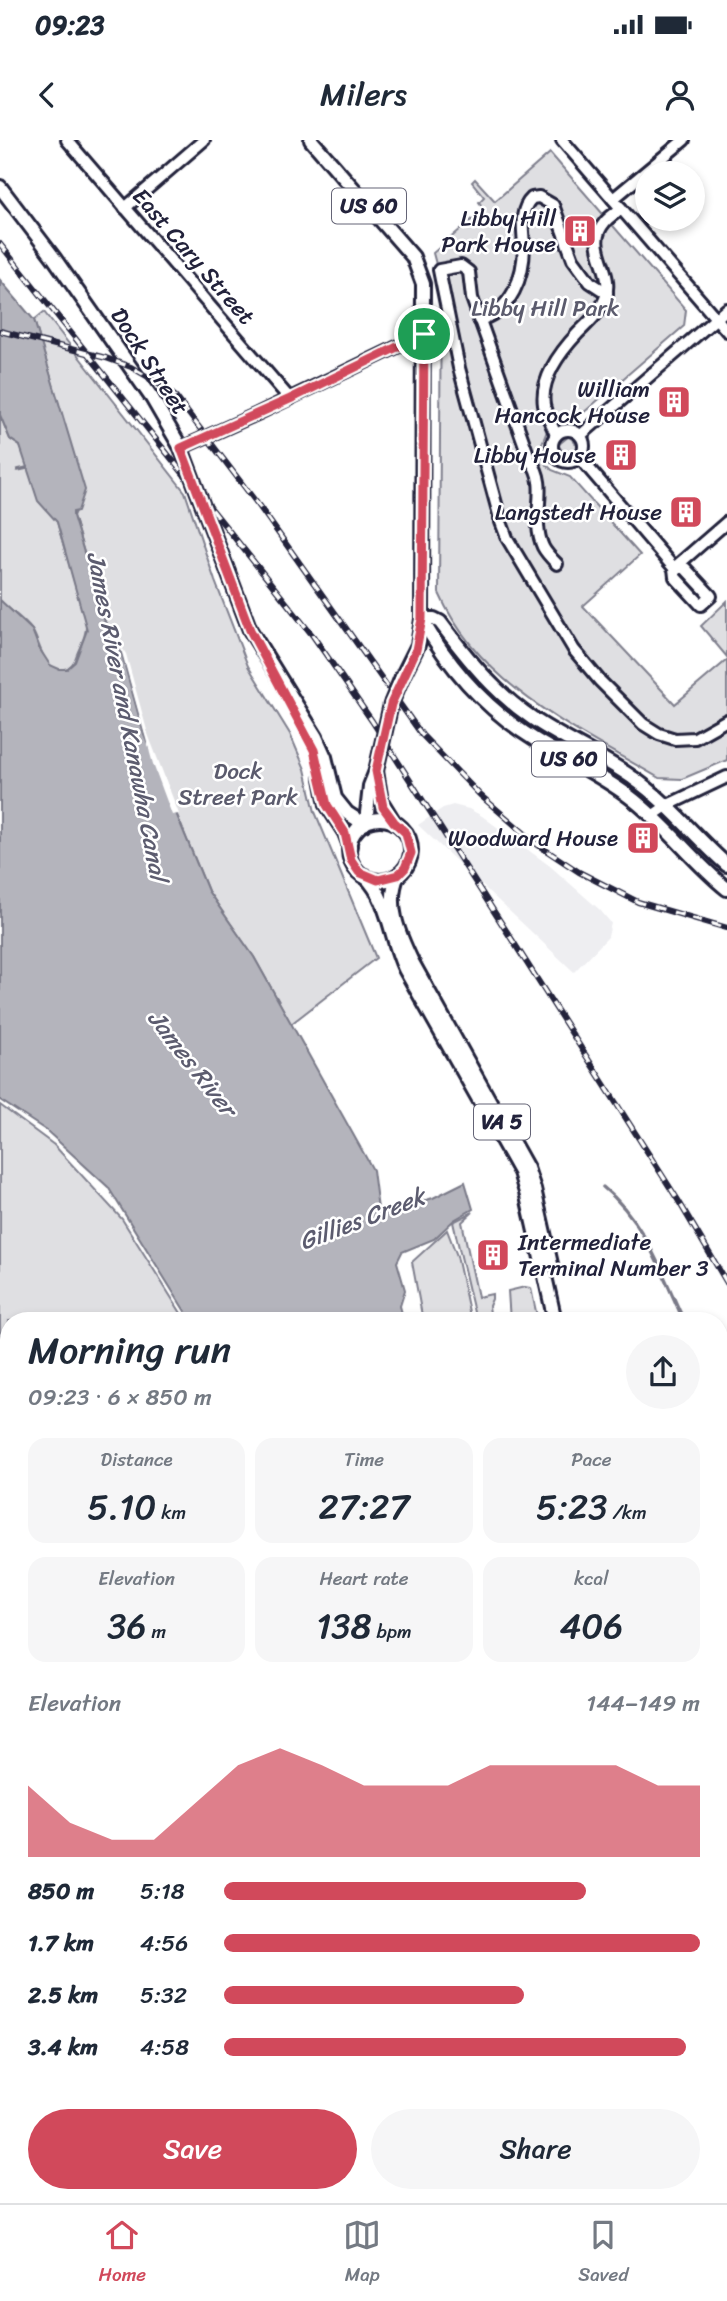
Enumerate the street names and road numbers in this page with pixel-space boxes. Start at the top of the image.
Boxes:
street label: East Cary Street [122,178,265,335]
road number: US 60 [332,188,406,224]
street label: Dock Street [99,299,200,424]
road number: US 60 [532,742,606,776]
road number: VA 5 [474,1104,530,1140]

